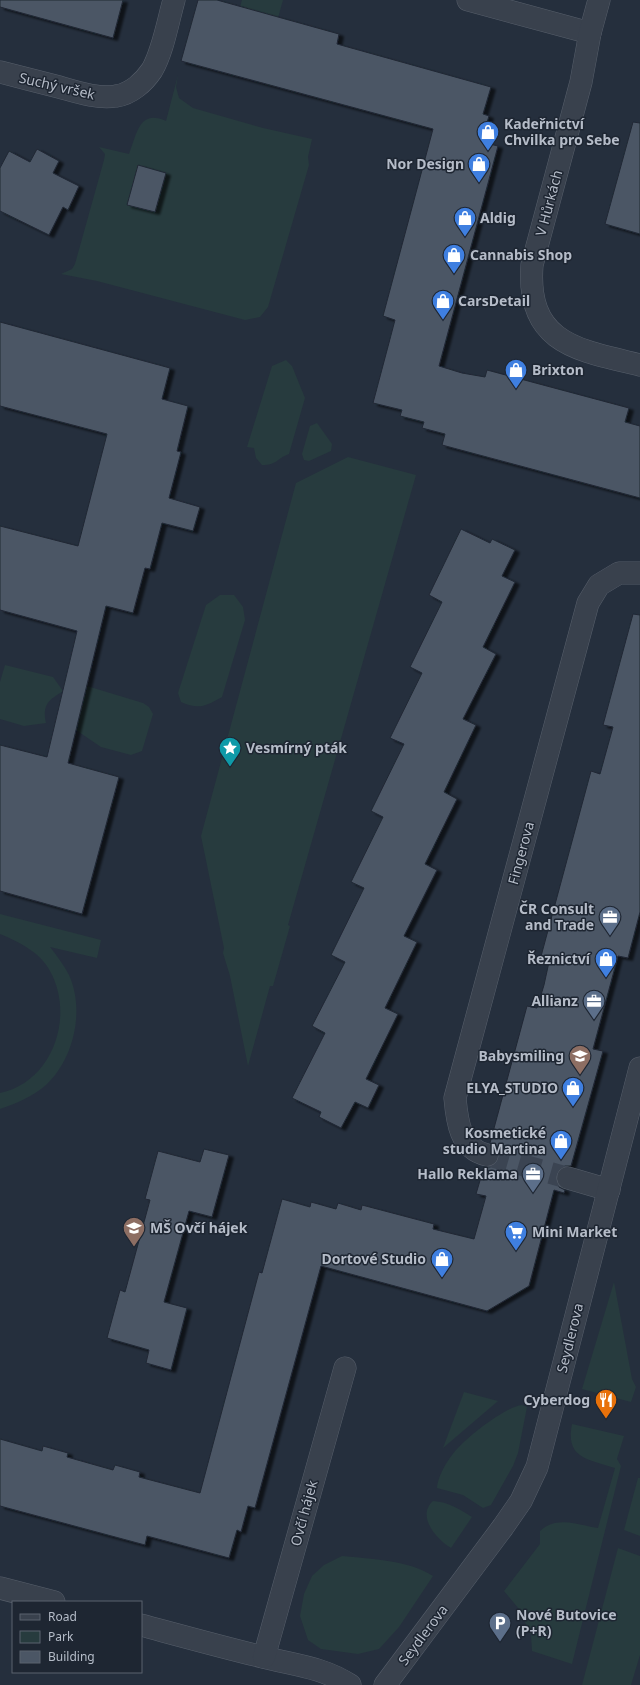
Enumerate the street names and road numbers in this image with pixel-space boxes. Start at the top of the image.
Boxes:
street label: Suchý vršek [17,68,97,104]
street label: V Hůrkách [531,168,566,238]
street label: Fingerova [503,819,538,887]
street label: Seydlerova [552,1301,587,1375]
street label: Ovčí hájek [286,1477,322,1548]
street label: Seydlerova [394,1601,452,1669]

